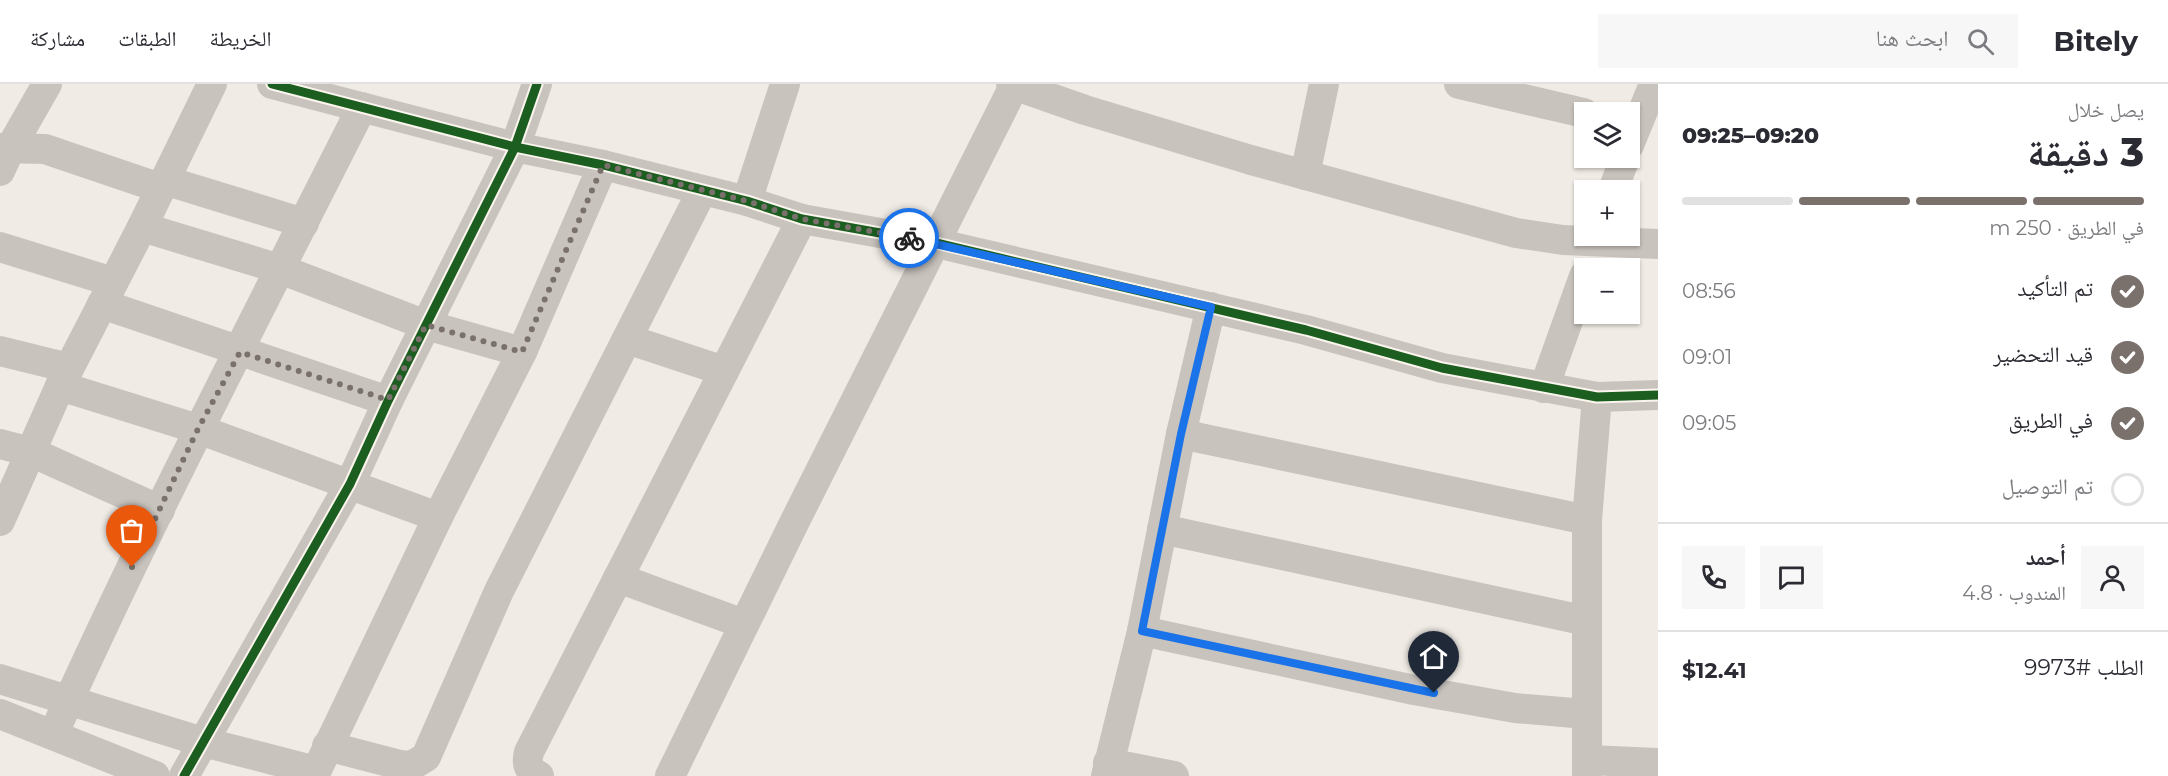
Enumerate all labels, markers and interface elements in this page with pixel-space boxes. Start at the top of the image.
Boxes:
search box [1598,14,2018,68]
text: Bitely [2054,24,2138,58]
text: ابحث هنا [1876,25,1949,52]
icon: search [1964,25,1997,58]
text: مشاركة [30,26,85,51]
text: الطبقات [118,26,177,51]
text: الخريطة [210,26,271,51]
text: يصل خلال [2068,98,2144,122]
map controls [1574,102,1640,324]
button: layers [1574,102,1640,168]
text: 09:20–09:25 [1682,122,1819,149]
text: 3 دقيقة [2027,128,2144,176]
button: + [1574,180,1640,246]
courier [879,208,939,268]
text: في الطريق · 250 m [1989,216,2144,240]
icon: bike [893,222,926,255]
button: − [1574,258,1640,324]
text: تم التأكيد [2017,275,2093,302]
icon: check [2111,275,2144,308]
text: 08:56 [1682,279,1736,303]
text: قيد التحضير [1993,341,2093,368]
icon: check [2111,341,2144,374]
text: 09:01 [1682,345,1732,369]
text: في الطريق [2009,407,2093,434]
icon: check [2111,407,2144,440]
text: 09:05 [1682,411,1736,435]
text: تم التوصيل [2002,473,2093,500]
pin [106,505,157,567]
icon: bag [115,514,148,547]
text: أحمد [2026,544,2066,571]
button: phone [1682,546,1745,609]
button: chat [1760,546,1823,609]
button: person [2081,546,2144,609]
text: المندوب · 4.8 [1962,581,2066,605]
pin [1408,631,1459,693]
icon: home [1417,640,1450,673]
text: الطلب #9973 [2024,654,2144,681]
text: $12.41 [1682,657,1747,684]

